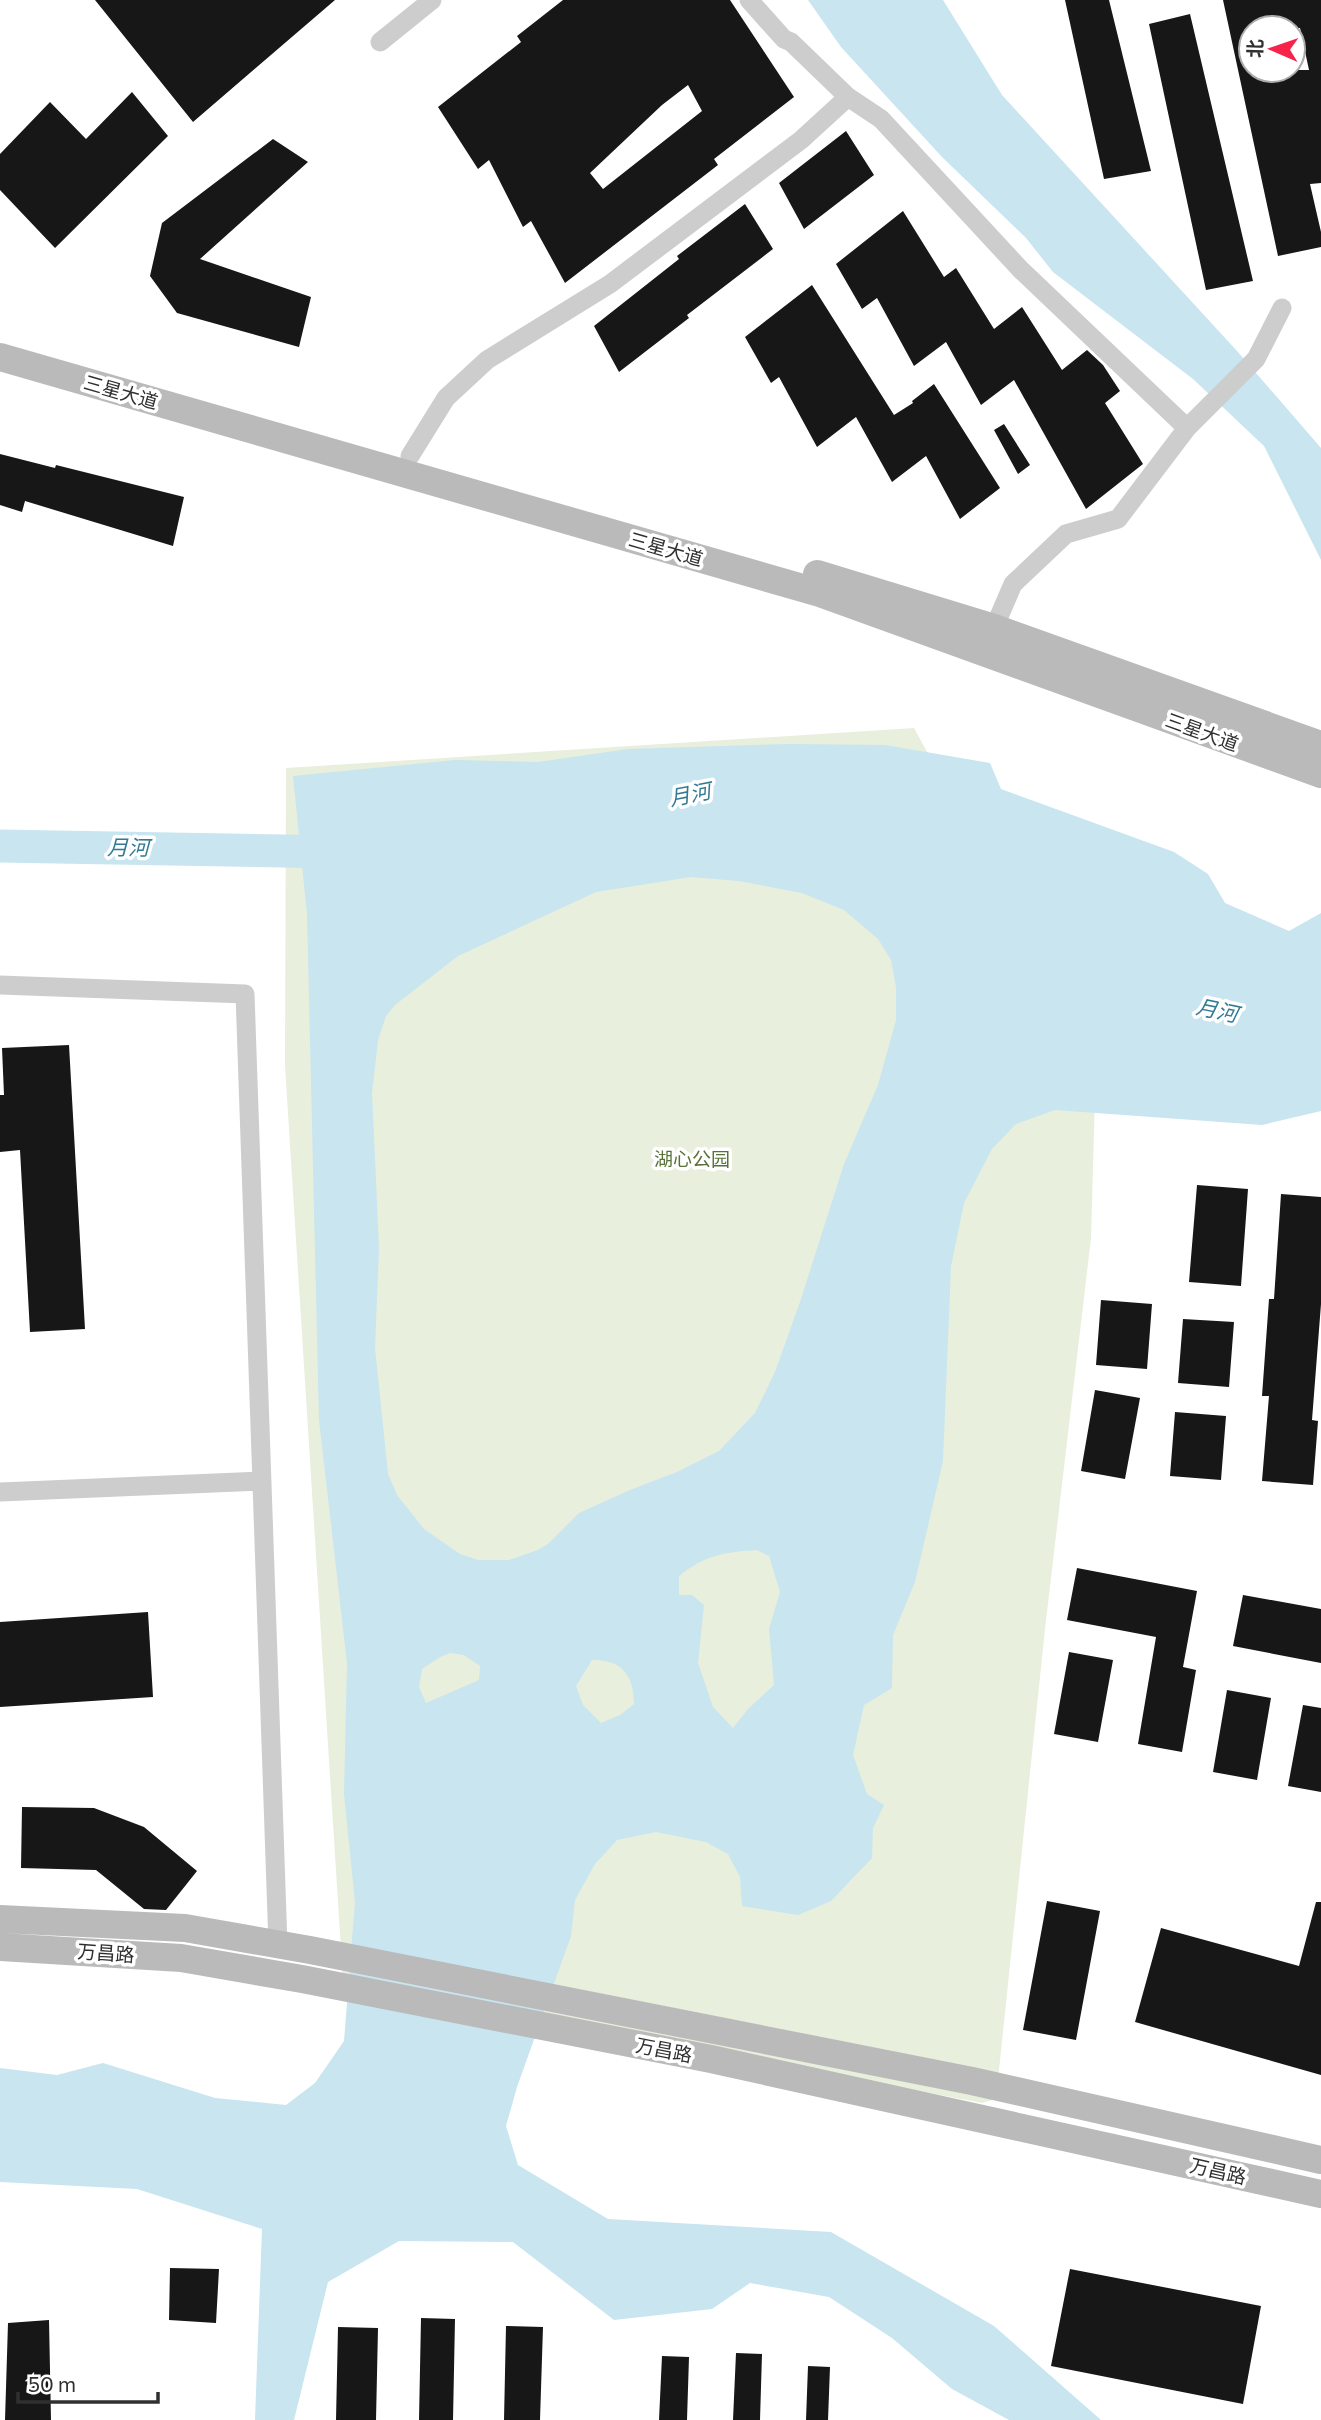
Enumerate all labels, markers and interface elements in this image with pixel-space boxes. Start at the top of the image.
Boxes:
north arrow [1237,14,1307,84]
text: 北 [1243,38,1266,58]
street label: 三星大道 [81,370,161,413]
street label: 三星大道 [626,527,706,570]
street label: 三星大道 [1163,708,1242,755]
water label: 月河 [667,776,717,810]
water label: 月河 [107,834,153,859]
water label: 月河 [1194,993,1244,1027]
park label: 湖心公园 [654,1147,730,1170]
street label: 万昌路 [77,1939,135,1966]
street label: 万昌路 [634,2033,694,2066]
street label: 万昌路 [1188,2153,1248,2188]
scale bar [18,2360,158,2404]
text: 50 m [28,2371,76,2396]

